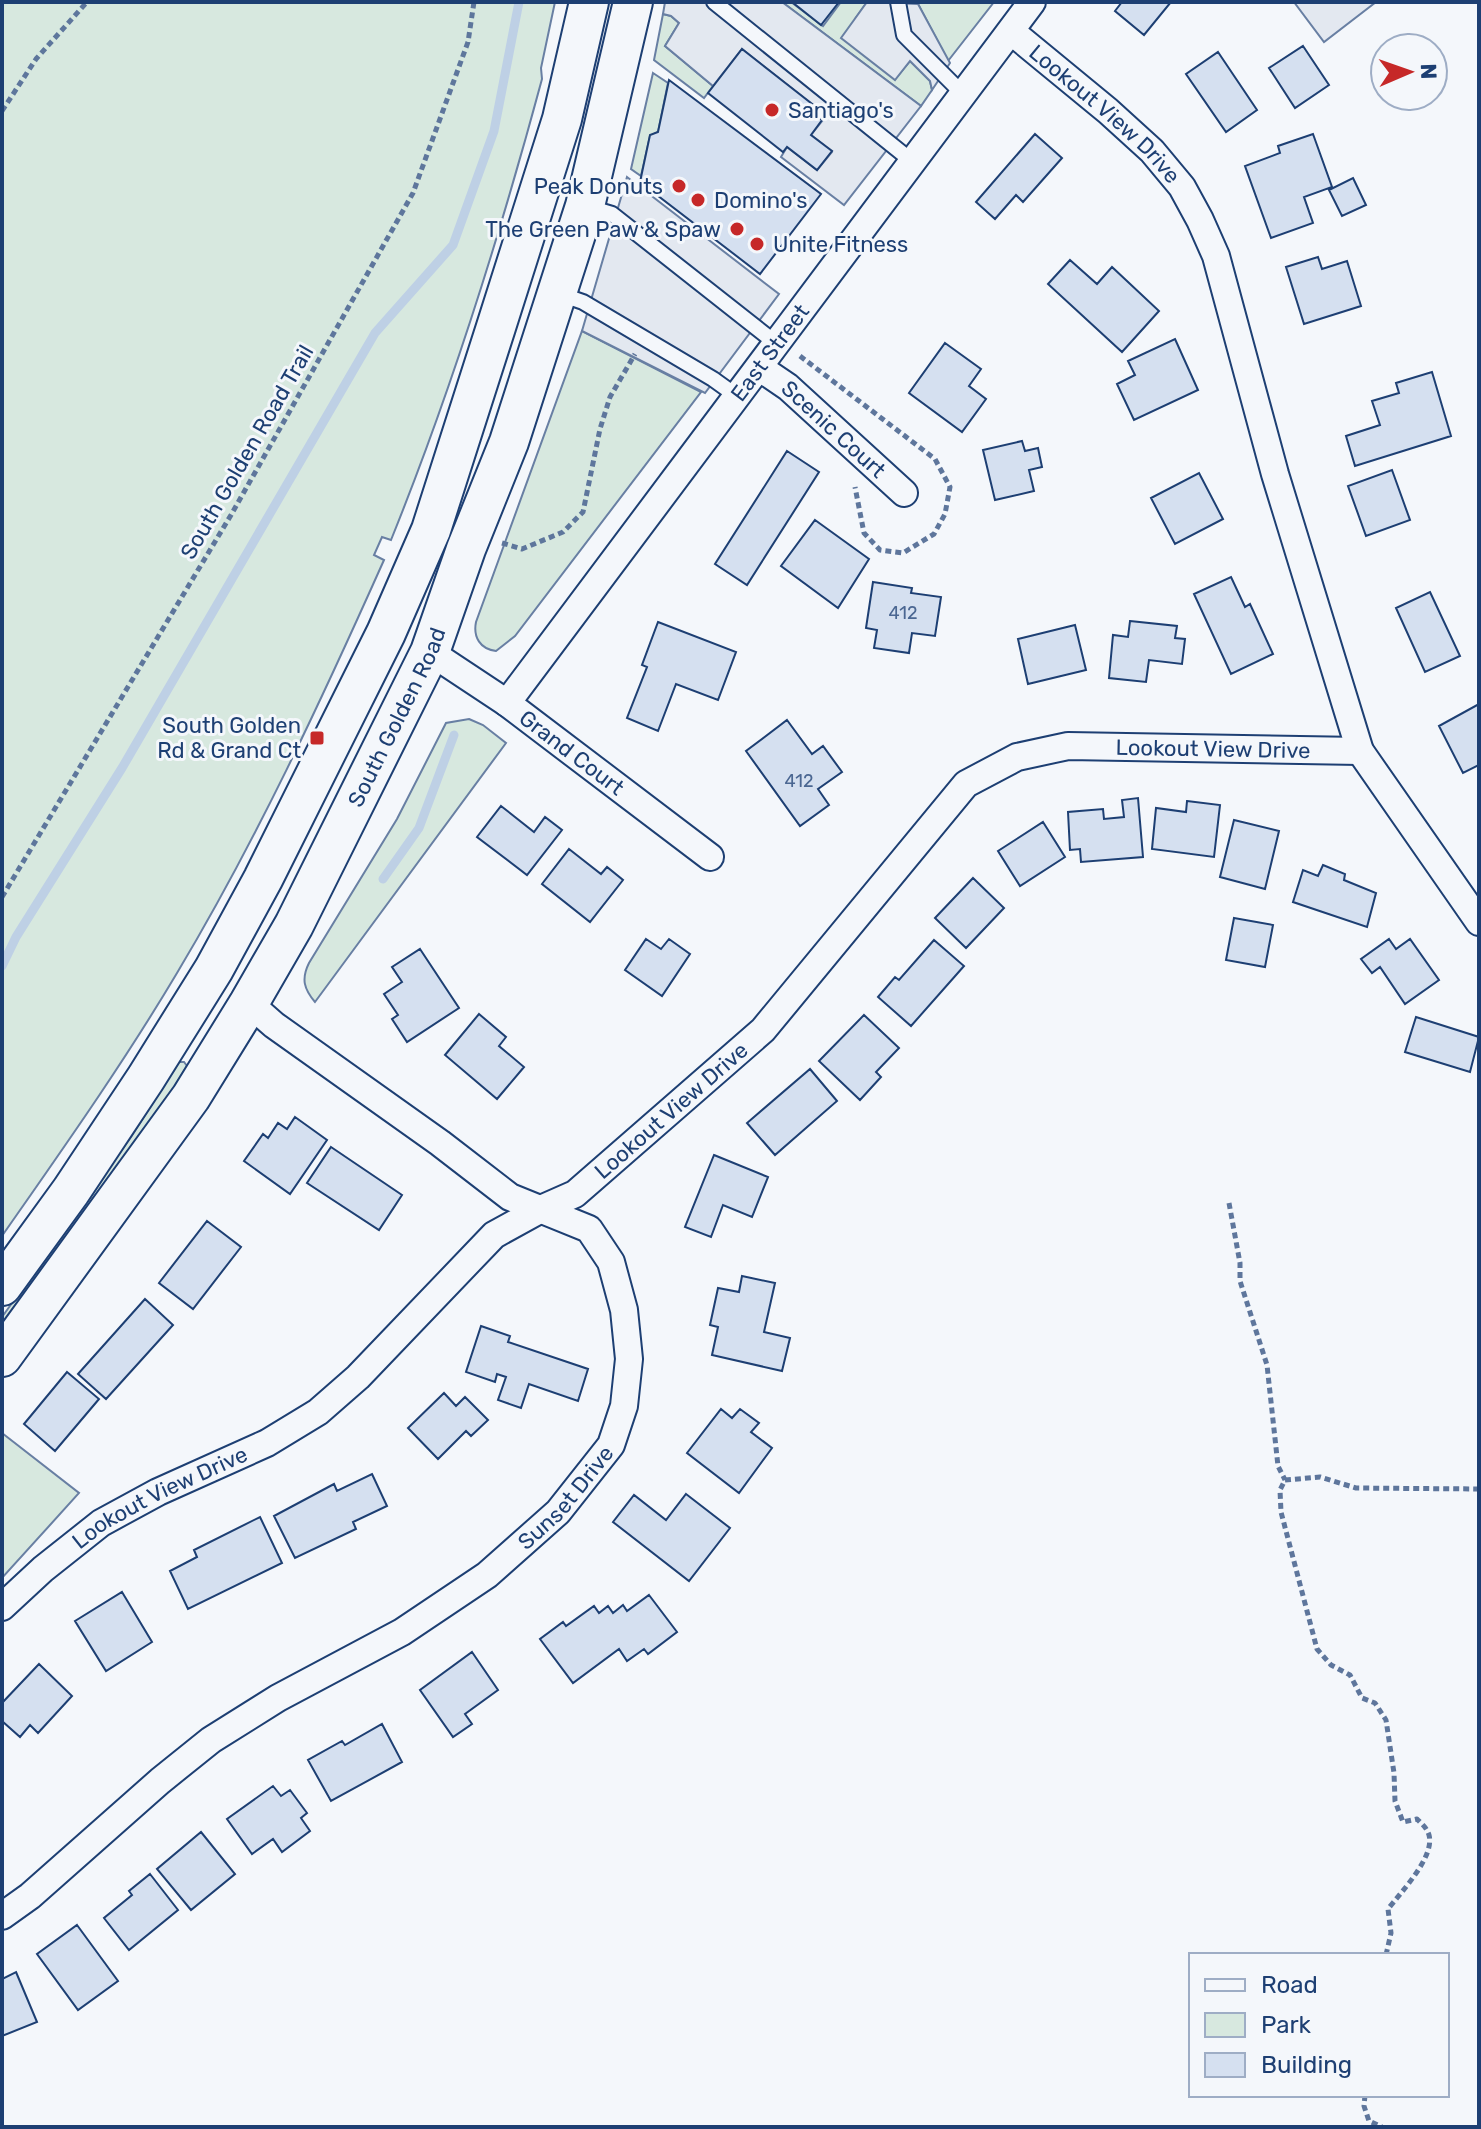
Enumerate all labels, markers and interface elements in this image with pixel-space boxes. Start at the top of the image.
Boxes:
north arrow [1369,32,1449,112]
street label: Lookout View Drive [1024,38,1186,189]
text: N [1415,63,1442,80]
place label: Santiago's [788,97,894,124]
marker: Santiago's [763,101,781,119]
place label: Peak Donuts [534,173,663,200]
marker: Peak Donuts [670,177,688,195]
place label: Domino's [714,187,808,214]
marker: Domino's [689,191,707,209]
place label: The Green Paw & Spaw [485,216,721,243]
marker: The Green Paw & Spaw [728,220,746,238]
place label: Unite Fitness [773,231,908,258]
marker: Unite Fitness [748,235,766,253]
street label: East Street [724,298,815,406]
street label: South Golden Road Trail [175,340,319,564]
street label: Scenic Court [776,374,892,484]
house number: 412 [888,602,918,624]
street label: South Golden Road [342,624,451,811]
street label: Grand Court [514,704,630,801]
place label: South Golden Rd & Grand Ct [157,712,301,764]
marker: South Golden Rd & Grand Ct [308,729,326,747]
street label: Lookout View Drive [1115,733,1311,764]
house number: 412 [784,770,814,792]
street label: Lookout View Drive [589,1036,753,1184]
street label: Lookout View Drive [67,1440,252,1554]
street label: Sunset Drive [512,1440,619,1555]
legend [1189,1953,1449,2097]
text: Road [1261,1971,1318,1999]
text: Park [1261,2011,1312,2039]
text: Building [1261,2051,1352,2079]

